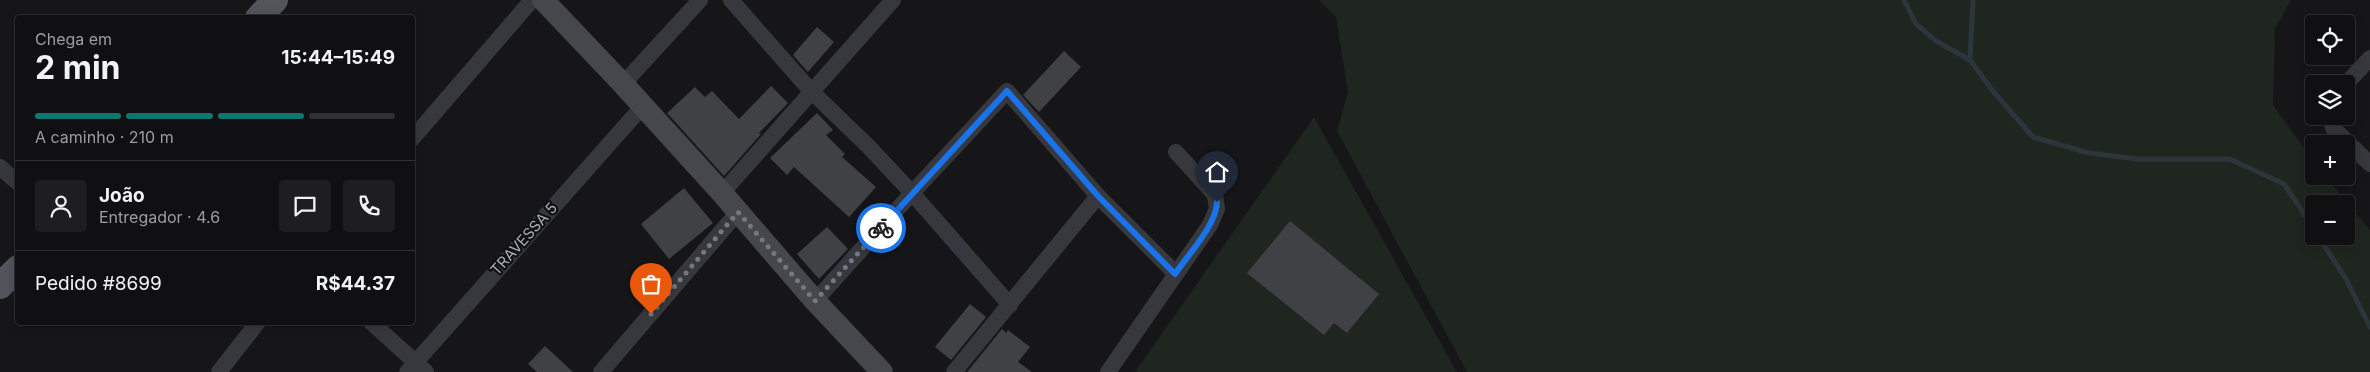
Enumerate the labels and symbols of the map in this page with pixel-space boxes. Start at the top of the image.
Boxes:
pin [1196,151,1238,202]
street label: TRAVESSA 5 [486,199,561,279]
courier [856,203,906,253]
pin [630,263,672,314]

